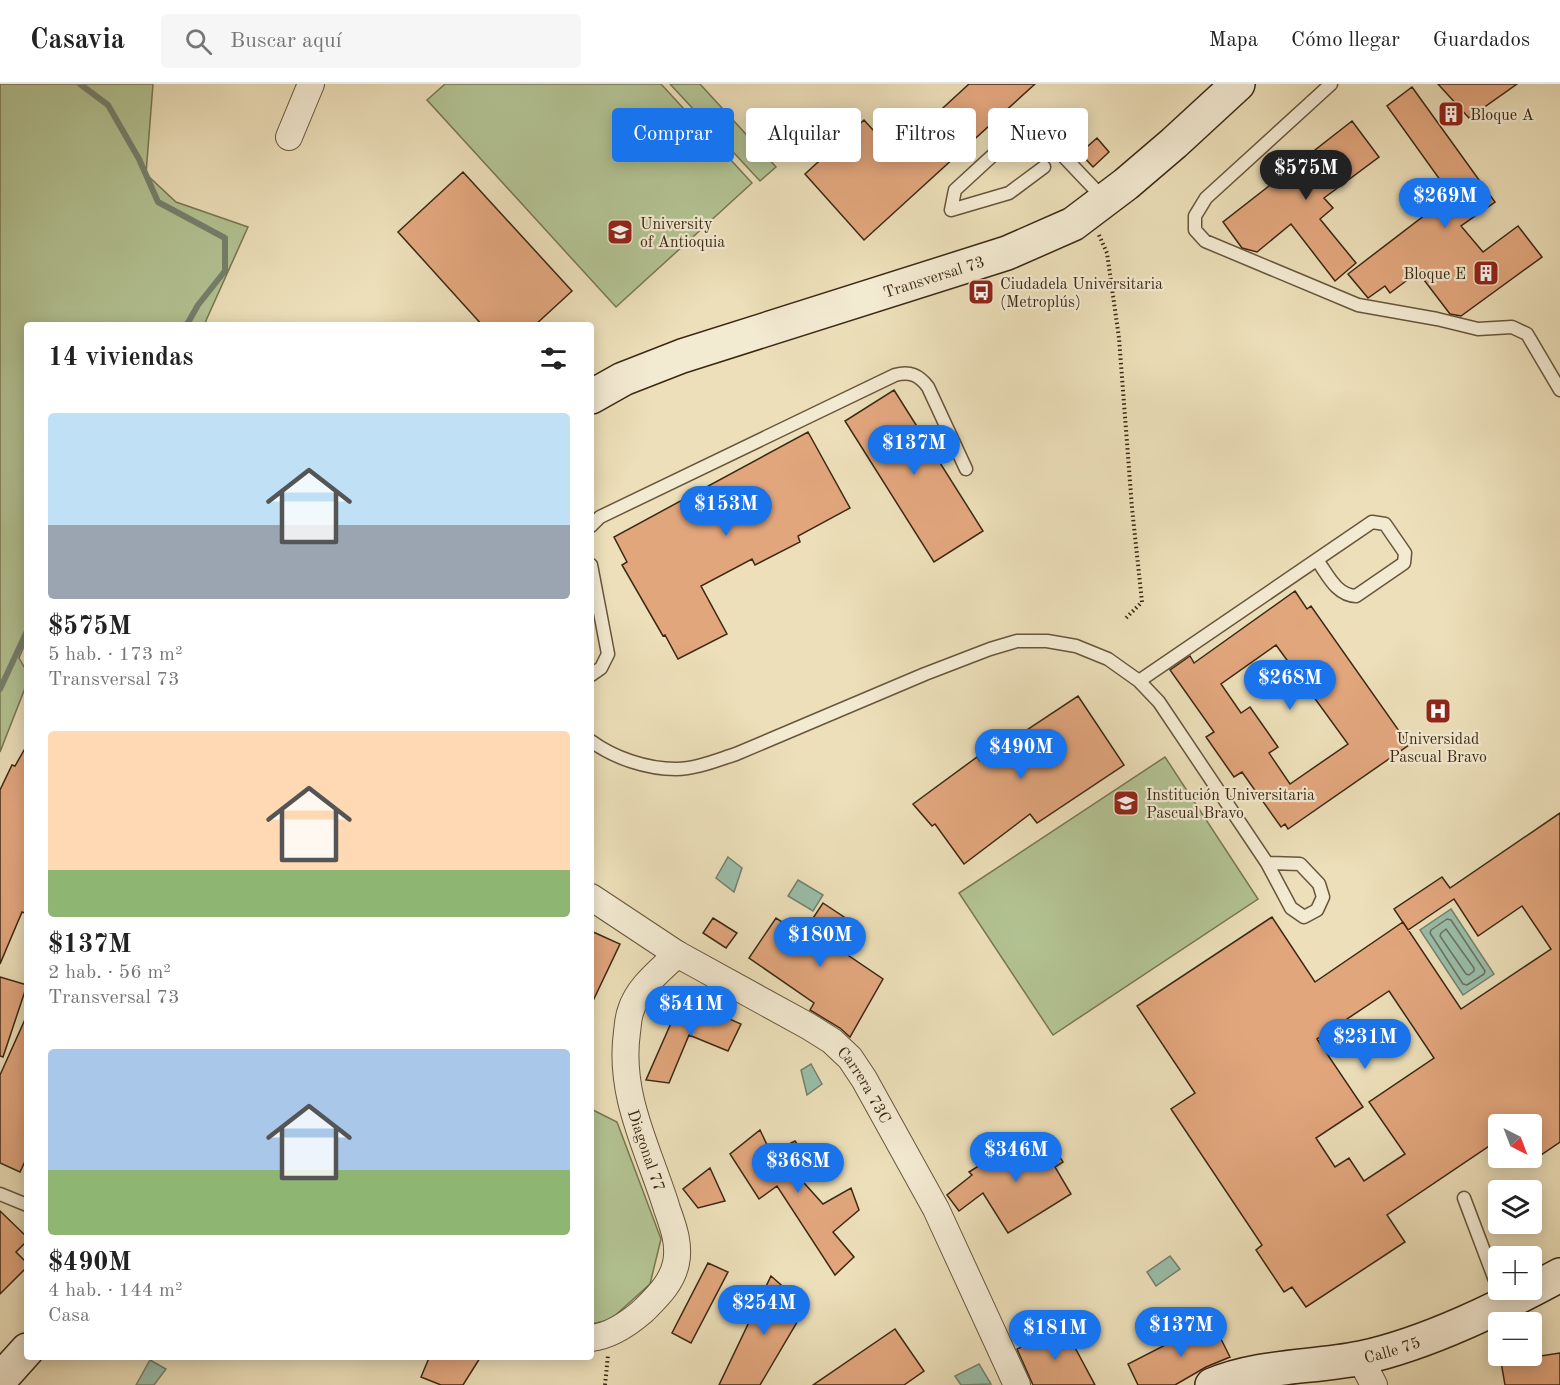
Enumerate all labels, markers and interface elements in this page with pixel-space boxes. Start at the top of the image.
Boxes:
search box [161,14,581,68]
icon: search [182,25,215,58]
text: Casavia [30,27,125,55]
text: Buscar aquí [230,30,342,52]
text: Mapa [1209,30,1258,51]
text: Cómo llegar [1291,30,1400,51]
text: Guardados [1433,30,1530,51]
building icon: Bloque A [1436,99,1466,129]
chip: Comprar [612,108,734,162]
chip: Alquilar [746,108,861,162]
chip: Filtros [873,108,976,162]
chip: Nuevo [988,108,1088,162]
place label: Bloque A [1470,108,1534,124]
pin: $575M [1264,150,1348,201]
text: $575M [1274,159,1338,179]
pin: $269M [1403,178,1487,229]
text: $269M [1413,187,1477,207]
school or university icon: University of Antioquia [605,217,635,247]
place label: University of Antioquia [640,217,725,251]
street label: Transversal 73 [882,255,987,302]
building icon: Bloque E [1471,258,1501,288]
place label: Bloque E [1403,267,1466,283]
bus stop icon: Ciudadela Universitaria (Metroplús) [966,277,996,307]
place label: Ciudadela Universitaria (Metroplús) [1000,277,1163,311]
icon: filters [537,342,570,375]
text: 14 viviendas [48,345,194,371]
pin: $137M [872,425,956,476]
text: $137M [882,434,946,454]
icon: home [255,452,363,560]
pin: $153M [684,486,768,537]
text: $153M [694,495,758,515]
text: $575M [48,614,131,640]
text: 5 hab. · 173 m² [48,645,182,665]
pin: $268M [1248,660,1332,711]
text: $268M [1258,669,1322,689]
text: Transversal 73 [48,670,180,690]
hospital icon: Universidad Pascual Bravo [1423,696,1453,726]
pin: $490M [979,729,1063,780]
place label: Universidad Pascual Bravo [1389,732,1487,766]
text: $490M [989,738,1053,758]
icon: home [255,770,363,878]
school or university icon: Institución Universitaria Pascual Bravo [1111,788,1141,818]
place label: Institución Universitaria Pascual Bravo [1146,788,1315,822]
pin: $180M [778,917,862,968]
text: $180M [788,926,852,946]
text: $137M [48,932,131,958]
text: 2 hab. · 56 m² [48,963,171,983]
pin: $541M [649,986,733,1037]
text: Transversal 73 [48,988,180,1008]
text: $541M [659,995,723,1015]
pin: $231M [1323,1019,1407,1070]
text: $231M [1333,1028,1397,1048]
street label: Carrera 73C [833,1044,893,1126]
icon: home [255,1088,363,1196]
street label: Diagonal 77 [624,1108,667,1194]
north arrow [1488,1114,1542,1168]
map controls [1488,1114,1542,1366]
pin: $346M [974,1132,1058,1183]
text: $346M [984,1141,1048,1161]
pin: $368M [756,1143,840,1194]
text: $368M [766,1152,830,1172]
button: layers [1488,1180,1542,1234]
button: + [1488,1246,1542,1300]
text: $490M [48,1250,131,1276]
text: 4 hab. · 144 m² [48,1281,182,1301]
pin: $254M [722,1285,806,1336]
text: $254M [732,1294,796,1314]
text: Casa [48,1306,90,1326]
pin: $137M [1139,1307,1223,1358]
pin: $181M [1013,1310,1097,1361]
button: − [1488,1312,1542,1366]
text: $137M [1149,1316,1213,1336]
text: $181M [1023,1319,1087,1339]
street label: Calle 75 [1363,1335,1423,1367]

